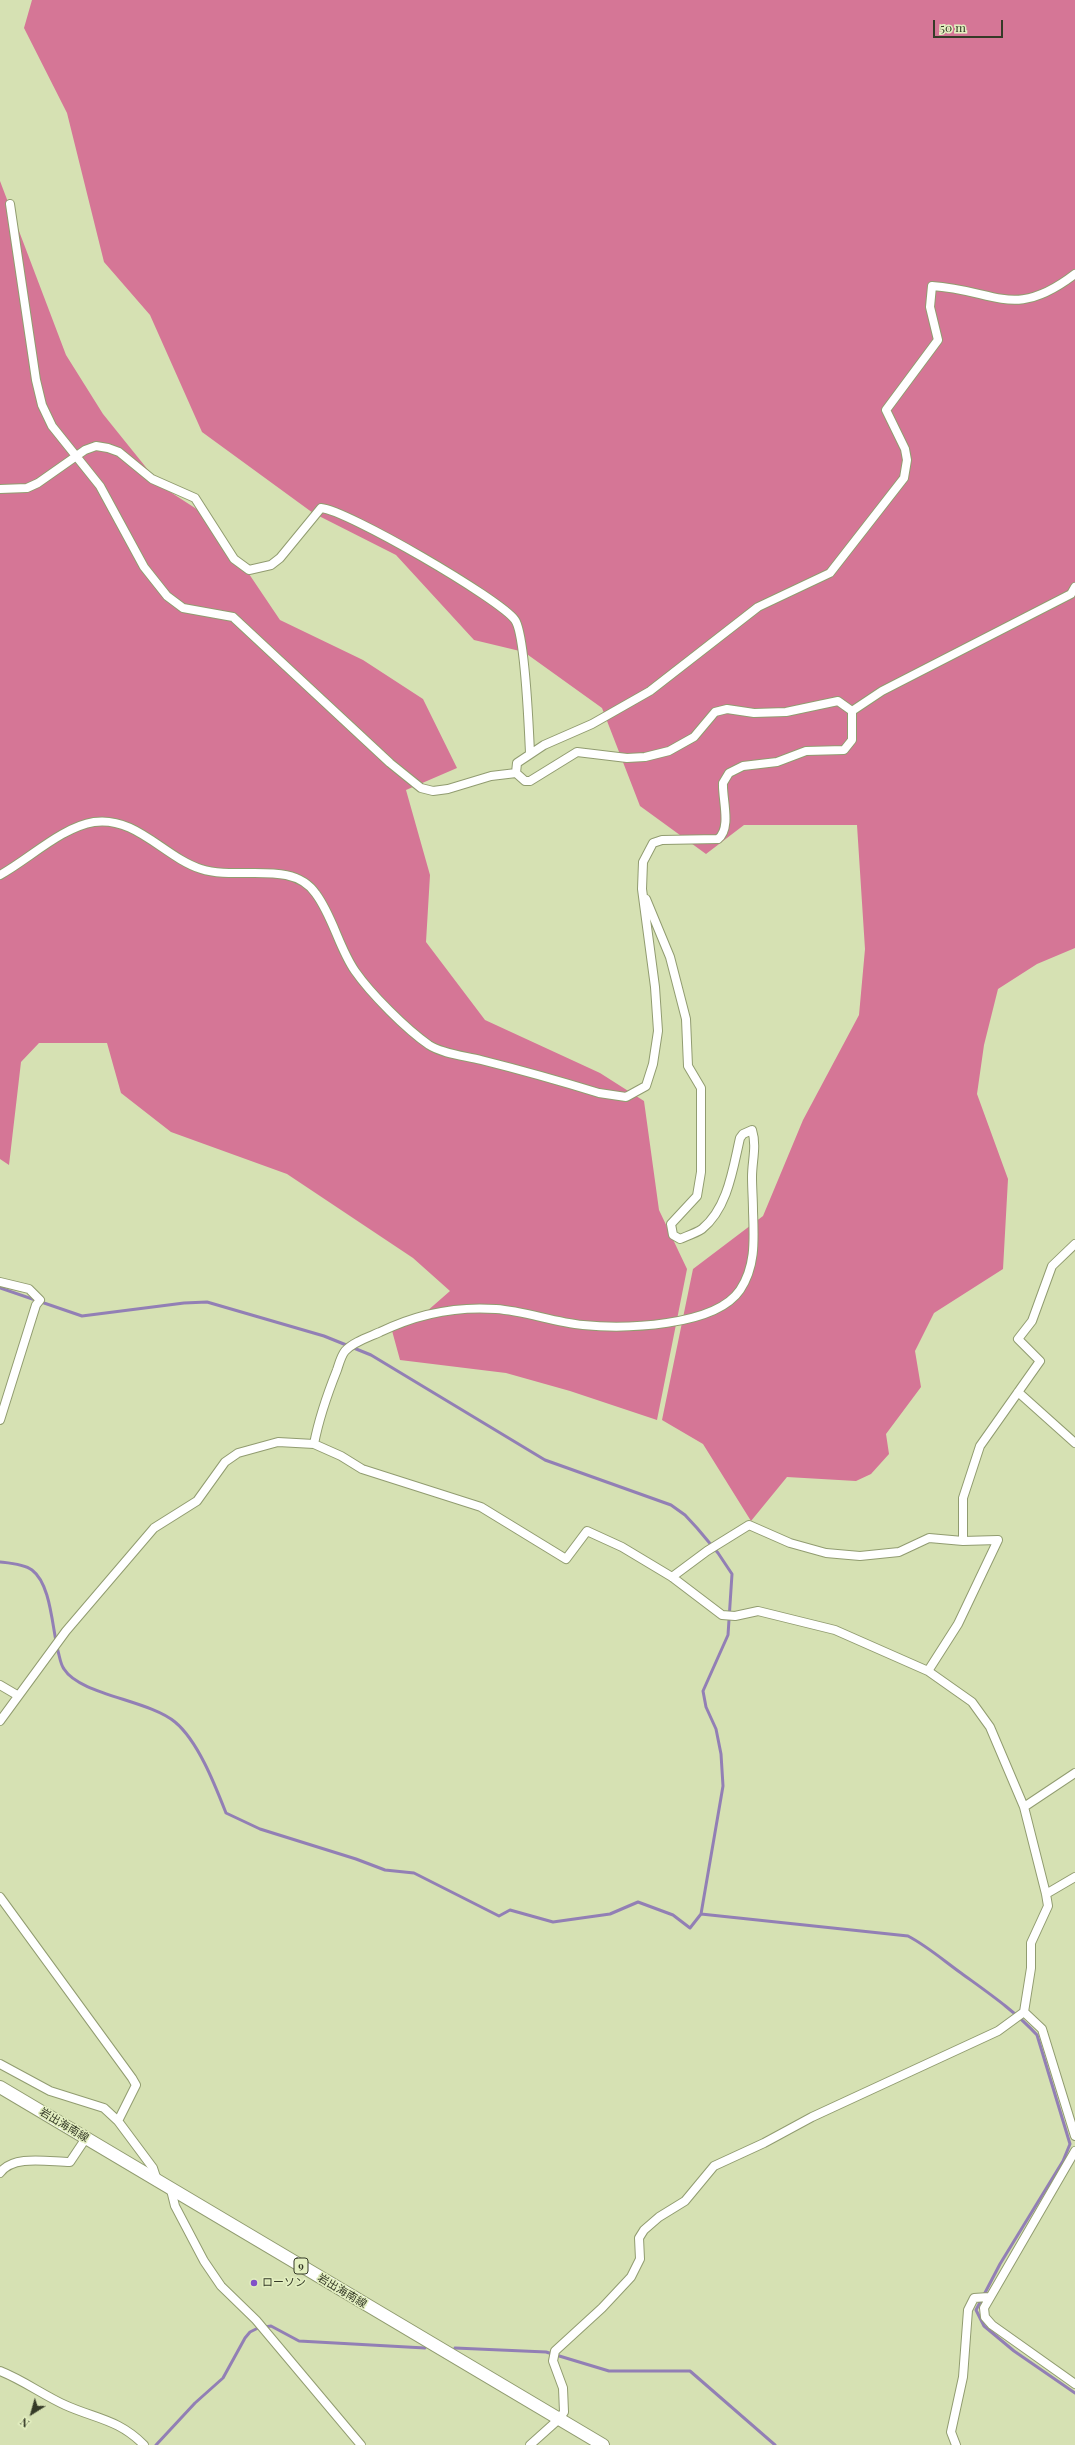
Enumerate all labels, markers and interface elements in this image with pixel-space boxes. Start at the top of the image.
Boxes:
scale bar [935,12,1005,38]
text: 50 m [940,19,966,35]
street label: 岩出海南線 [37,2105,91,2145]
road number: 9 [294,2258,308,2274]
street label: 岩出海南線 [315,2271,369,2311]
place label: ローソン [262,2276,306,2290]
marker: ローソン [249,2278,259,2288]
north arrow [12,2393,52,2433]
text: N [17,2415,32,2431]

